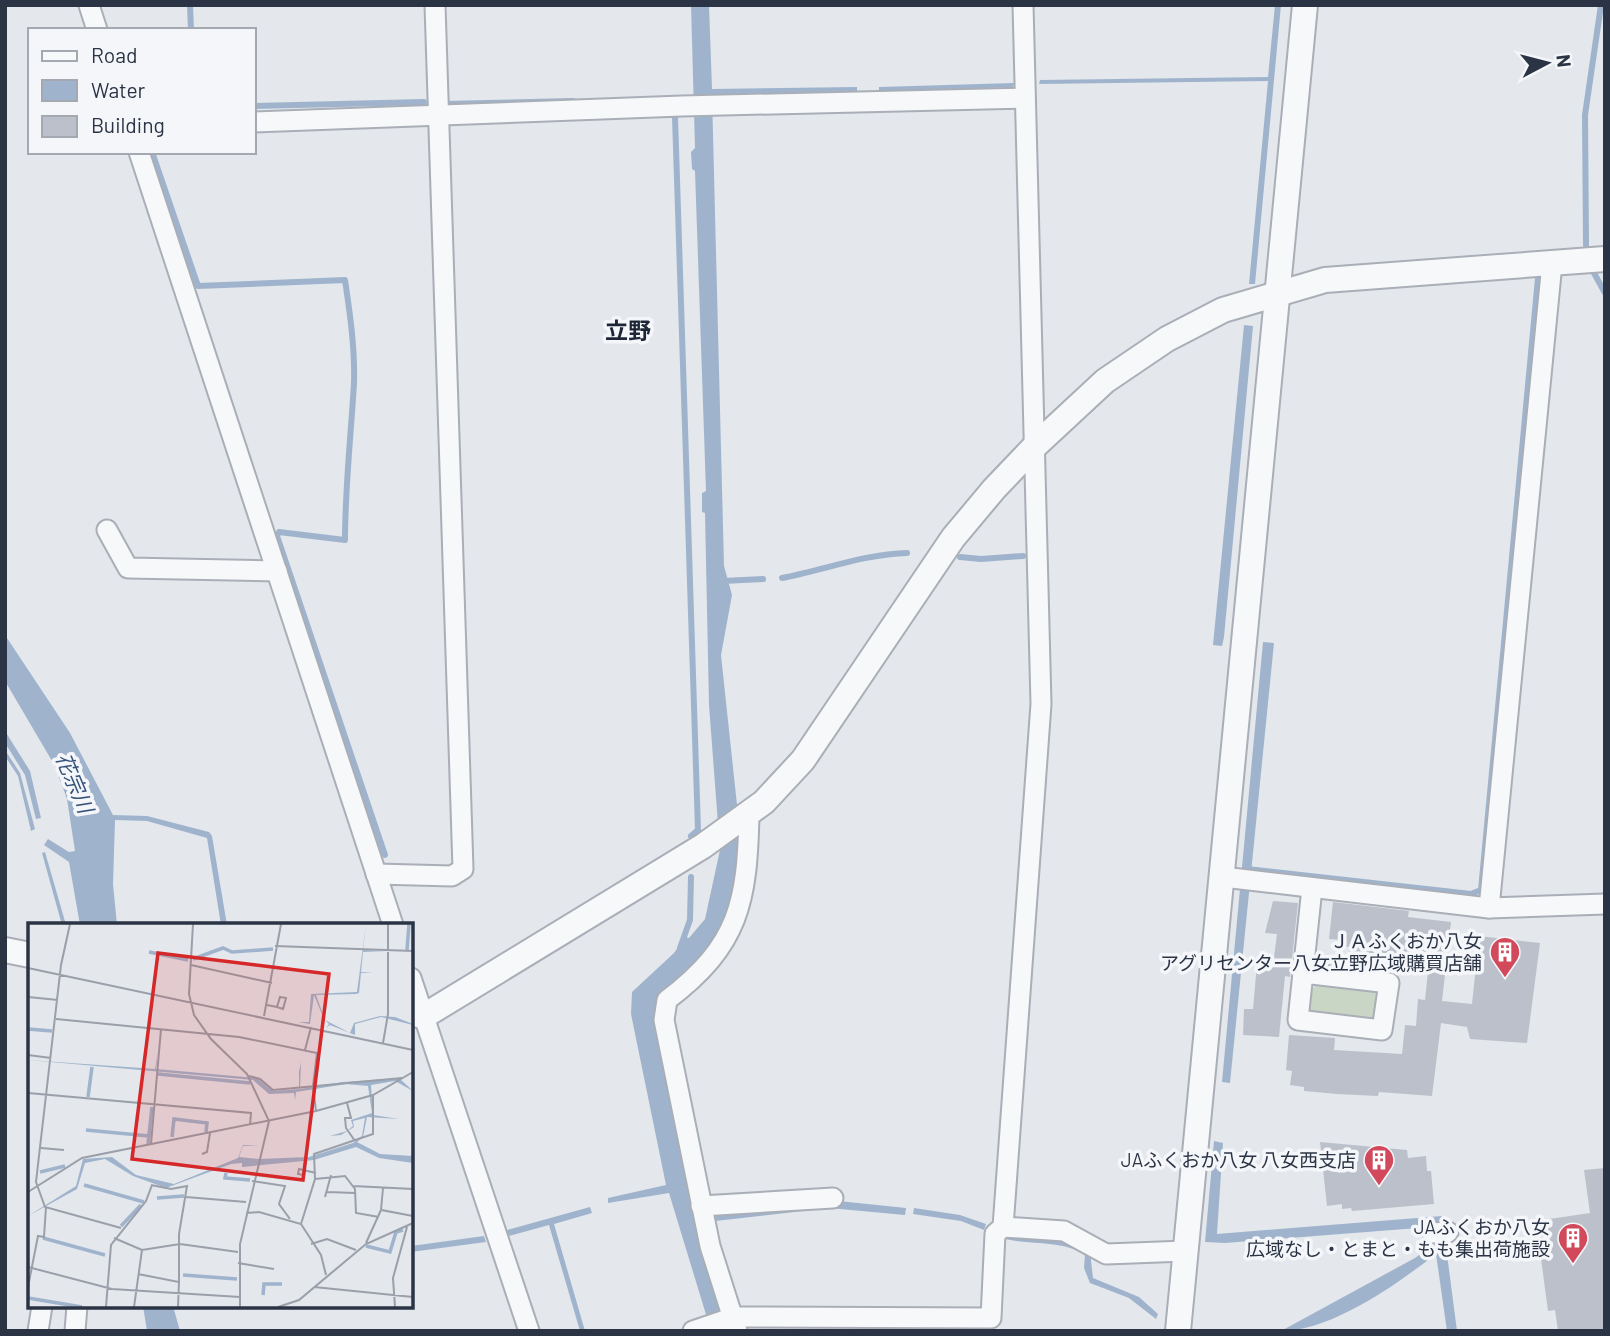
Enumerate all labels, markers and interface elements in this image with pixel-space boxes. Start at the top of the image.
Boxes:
legend [28,28,256,154]
north arrow [1512,28,1582,98]
text: Road [91,42,137,67]
text: N [1552,53,1577,69]
text: Water [91,77,146,102]
text: Building [91,112,165,137]
district label: 立野 [605,316,651,344]
water label: 花宗川 [52,749,100,818]
inset map [28,923,413,1308]
place label: ＪＡふくおか八女 アグリセンター八女立野広域購買店舗 [1160,929,1482,974]
building icon: ＪＡふくおか八女 アグリセンター八女立野広域購買店舗 [1488,935,1522,979]
building icon: JAふくおか八女 八女西支店 [1362,1143,1396,1187]
place label: JAふくおか八女 八女西支店 [1121,1148,1356,1171]
place label: JAふくおか八女 広域なし・とまと・もも集出荷施設 [1246,1215,1550,1260]
building icon: JAふくおか八女 広域なし・とまと・もも集出荷施設 [1556,1221,1590,1265]

